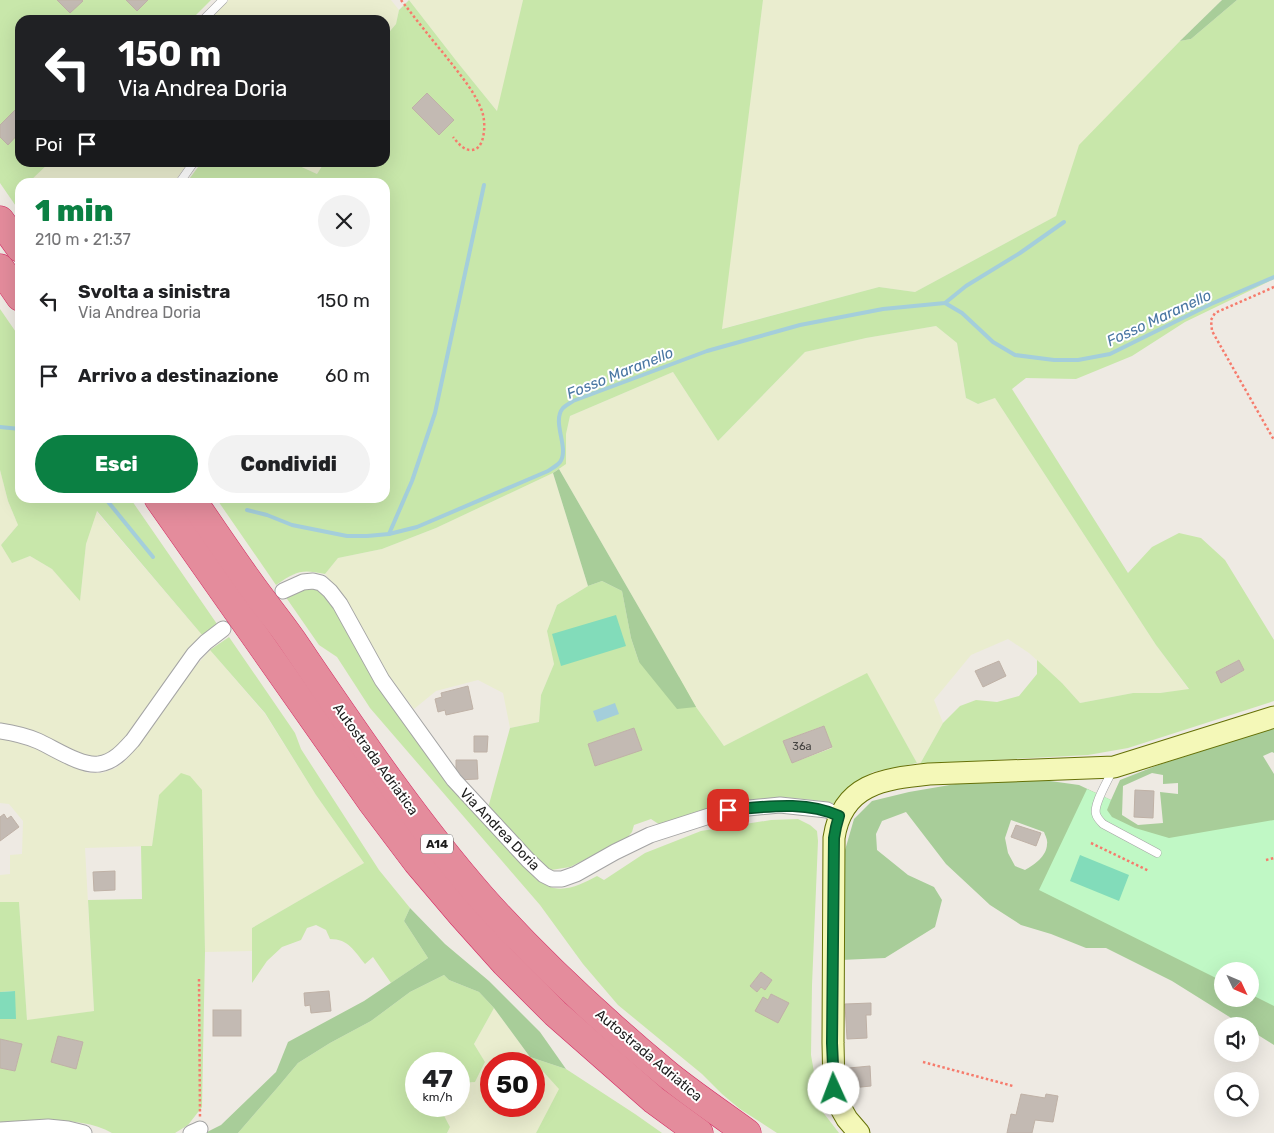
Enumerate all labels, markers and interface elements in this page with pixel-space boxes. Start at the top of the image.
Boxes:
text: 150 m [118,33,221,75]
icon: left [35,35,100,100]
text: Via Andrea Doria [118,75,287,102]
icon: arrive [73,130,101,158]
text: Poi [35,133,63,156]
text: 1 min [35,193,113,229]
button: close [318,195,370,247]
text: 210 m · 21:37 [35,230,131,249]
text: Svolta a sinistra [78,280,231,303]
water label: Fosso Maranello [1104,286,1215,350]
icon: left [35,287,63,315]
text: 150 m [317,289,370,312]
text: Via Andrea Doria [78,303,201,322]
water label: Fosso Maranello [564,343,676,403]
icon: arrive [35,362,63,390]
text: Arrivo a destinazione [78,364,279,387]
text: 60 m [325,364,370,387]
button: Esci [35,435,198,493]
button: Condividi [208,435,370,493]
street label: Autostrada Adriatica [329,700,422,819]
house number: 36a [792,740,812,753]
street label: Via Andrea Doria [456,785,543,874]
pin [707,789,749,831]
icon: arrive [714,796,742,824]
road number: A14 [421,834,453,854]
north arrow [1214,962,1259,1008]
map controls [1214,962,1259,1117]
street label: Autostrada Adriatica [592,1006,706,1105]
button: sound [1214,1017,1259,1062]
speed limit sign: 50 [480,1052,545,1117]
position arrow [807,1062,859,1114]
text: 47 [422,1064,453,1093]
button: search [1214,1072,1259,1117]
text: km/h [423,1090,452,1104]

